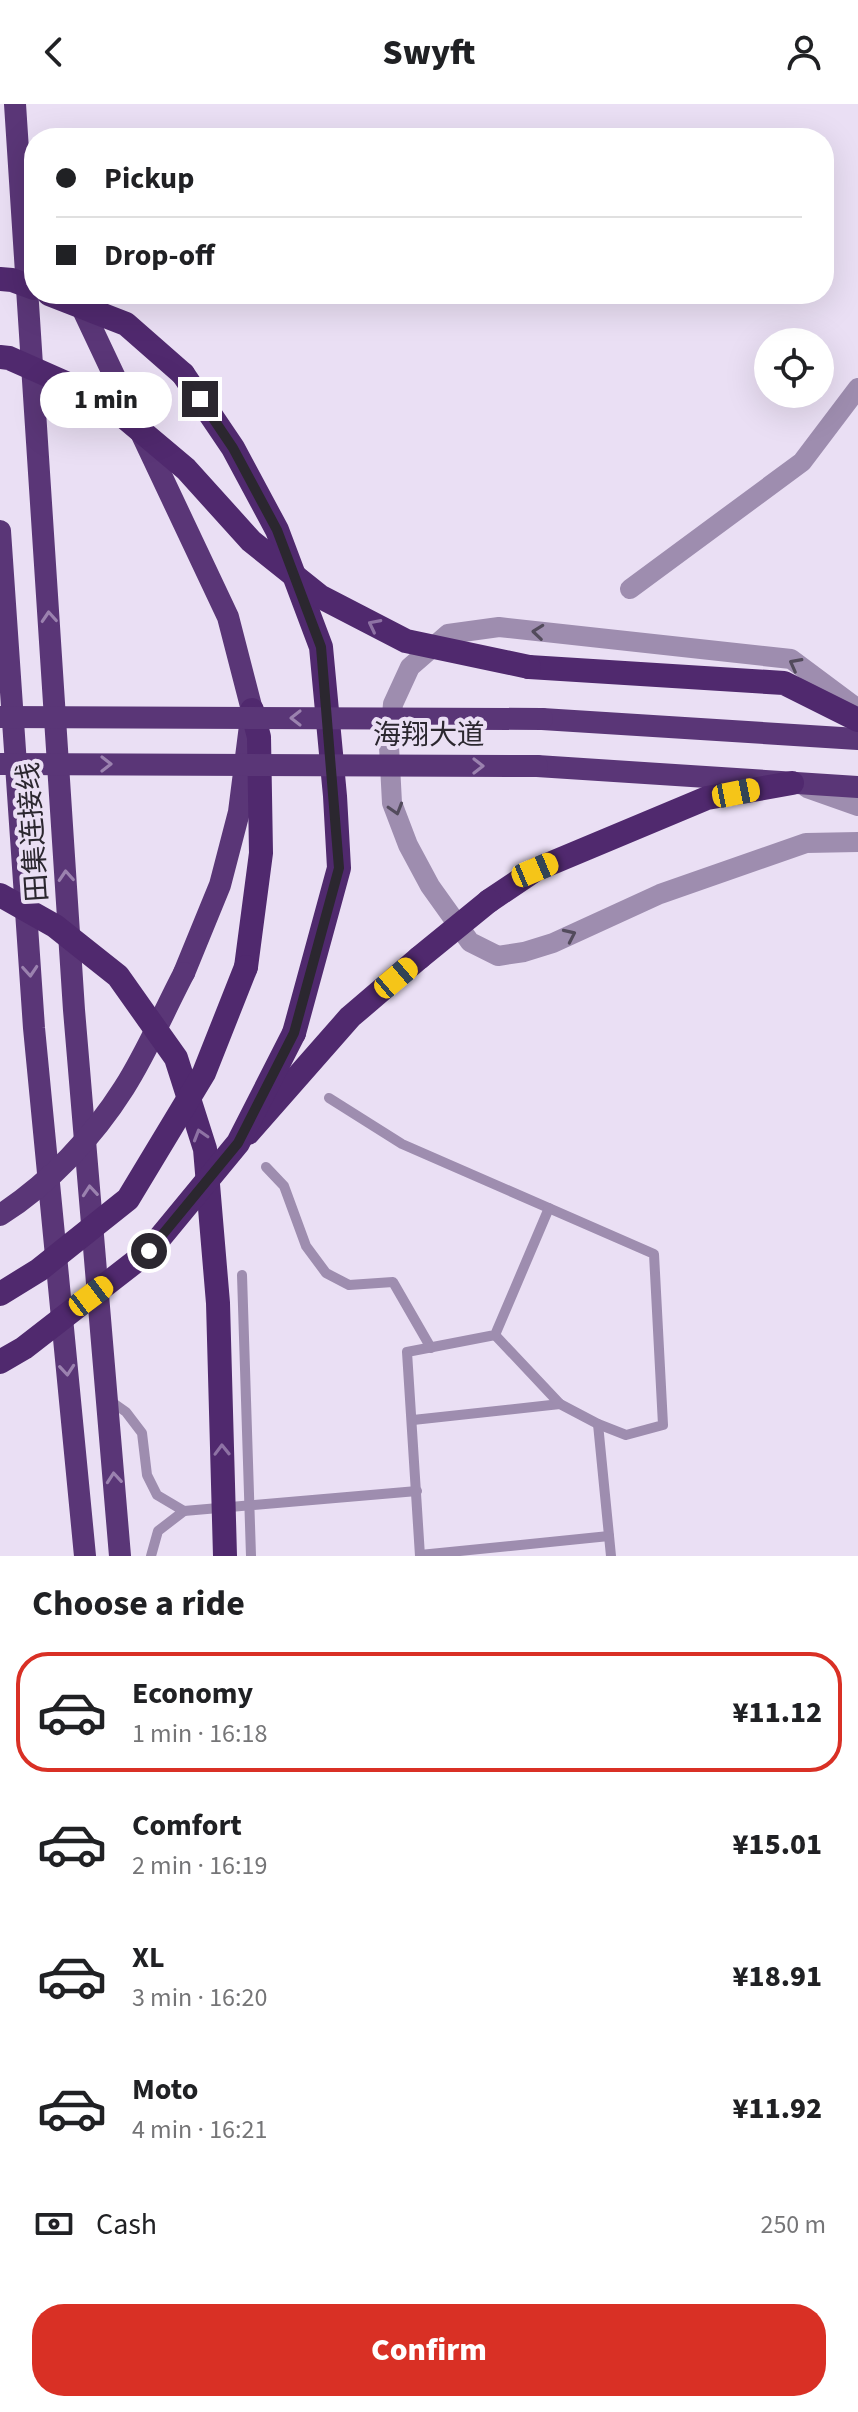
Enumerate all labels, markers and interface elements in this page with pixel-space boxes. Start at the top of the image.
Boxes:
text: Swyft [382,27,476,78]
icon: back [32,30,76,74]
icon: person [782,30,826,74]
text: Pickup [104,157,194,200]
text: Drop-off [104,234,215,277]
map controls [754,328,834,408]
button: locate [754,328,834,408]
callout: 1 min [40,371,172,427]
text: 1 min [74,381,138,418]
route end [182,381,218,417]
one-way arrow [41,610,58,623]
one-way arrow [367,619,382,634]
one-way arrow [531,623,544,640]
one-way arrow [789,658,803,674]
one-way arrow [289,709,302,727]
street label: 海翔大道 [373,715,485,755]
one-way arrow [100,755,113,773]
one-way arrow [472,757,485,775]
street label: 田集连接线 [8,761,58,903]
car [710,777,762,809]
one-way arrow [387,802,403,815]
car [508,850,562,890]
one-way arrow [58,869,75,882]
one-way arrow [562,929,576,945]
car [370,953,422,1003]
one-way arrow [21,965,38,978]
one-way arrow [193,1129,209,1143]
one-way arrow [81,1184,98,1197]
route start [131,1233,167,1269]
car [65,1272,117,1320]
one-way arrow [58,1364,75,1377]
one-way arrow [213,1443,231,1456]
one-way arrow [106,1471,123,1484]
text: Choose a ride [32,1578,245,1629]
text: Economy [132,1672,253,1715]
icon: car [36,1676,108,1748]
text: ¥11.12 [733,1691,822,1734]
text: 1 min · 16:18 [132,1715,267,1752]
text: Comfort [132,1804,242,1847]
icon: car [36,1808,108,1880]
text: ¥15.01 [733,1823,822,1866]
text: 2 min · 16:19 [132,1847,267,1884]
text: XL [132,1936,165,1979]
icon: car [36,1940,108,2012]
text: ¥18.91 [733,1955,822,1998]
text: 3 min · 16:20 [132,1979,267,2016]
text: Moto [132,2068,198,2111]
icon: car [36,2072,108,2144]
text: ¥11.92 [733,2087,822,2130]
text: 4 min · 16:21 [132,2111,267,2148]
icon: cash [32,2202,76,2246]
text: Cash [96,2203,157,2246]
text: 250 m [760,2206,826,2243]
button: Confirm [32,2304,826,2396]

